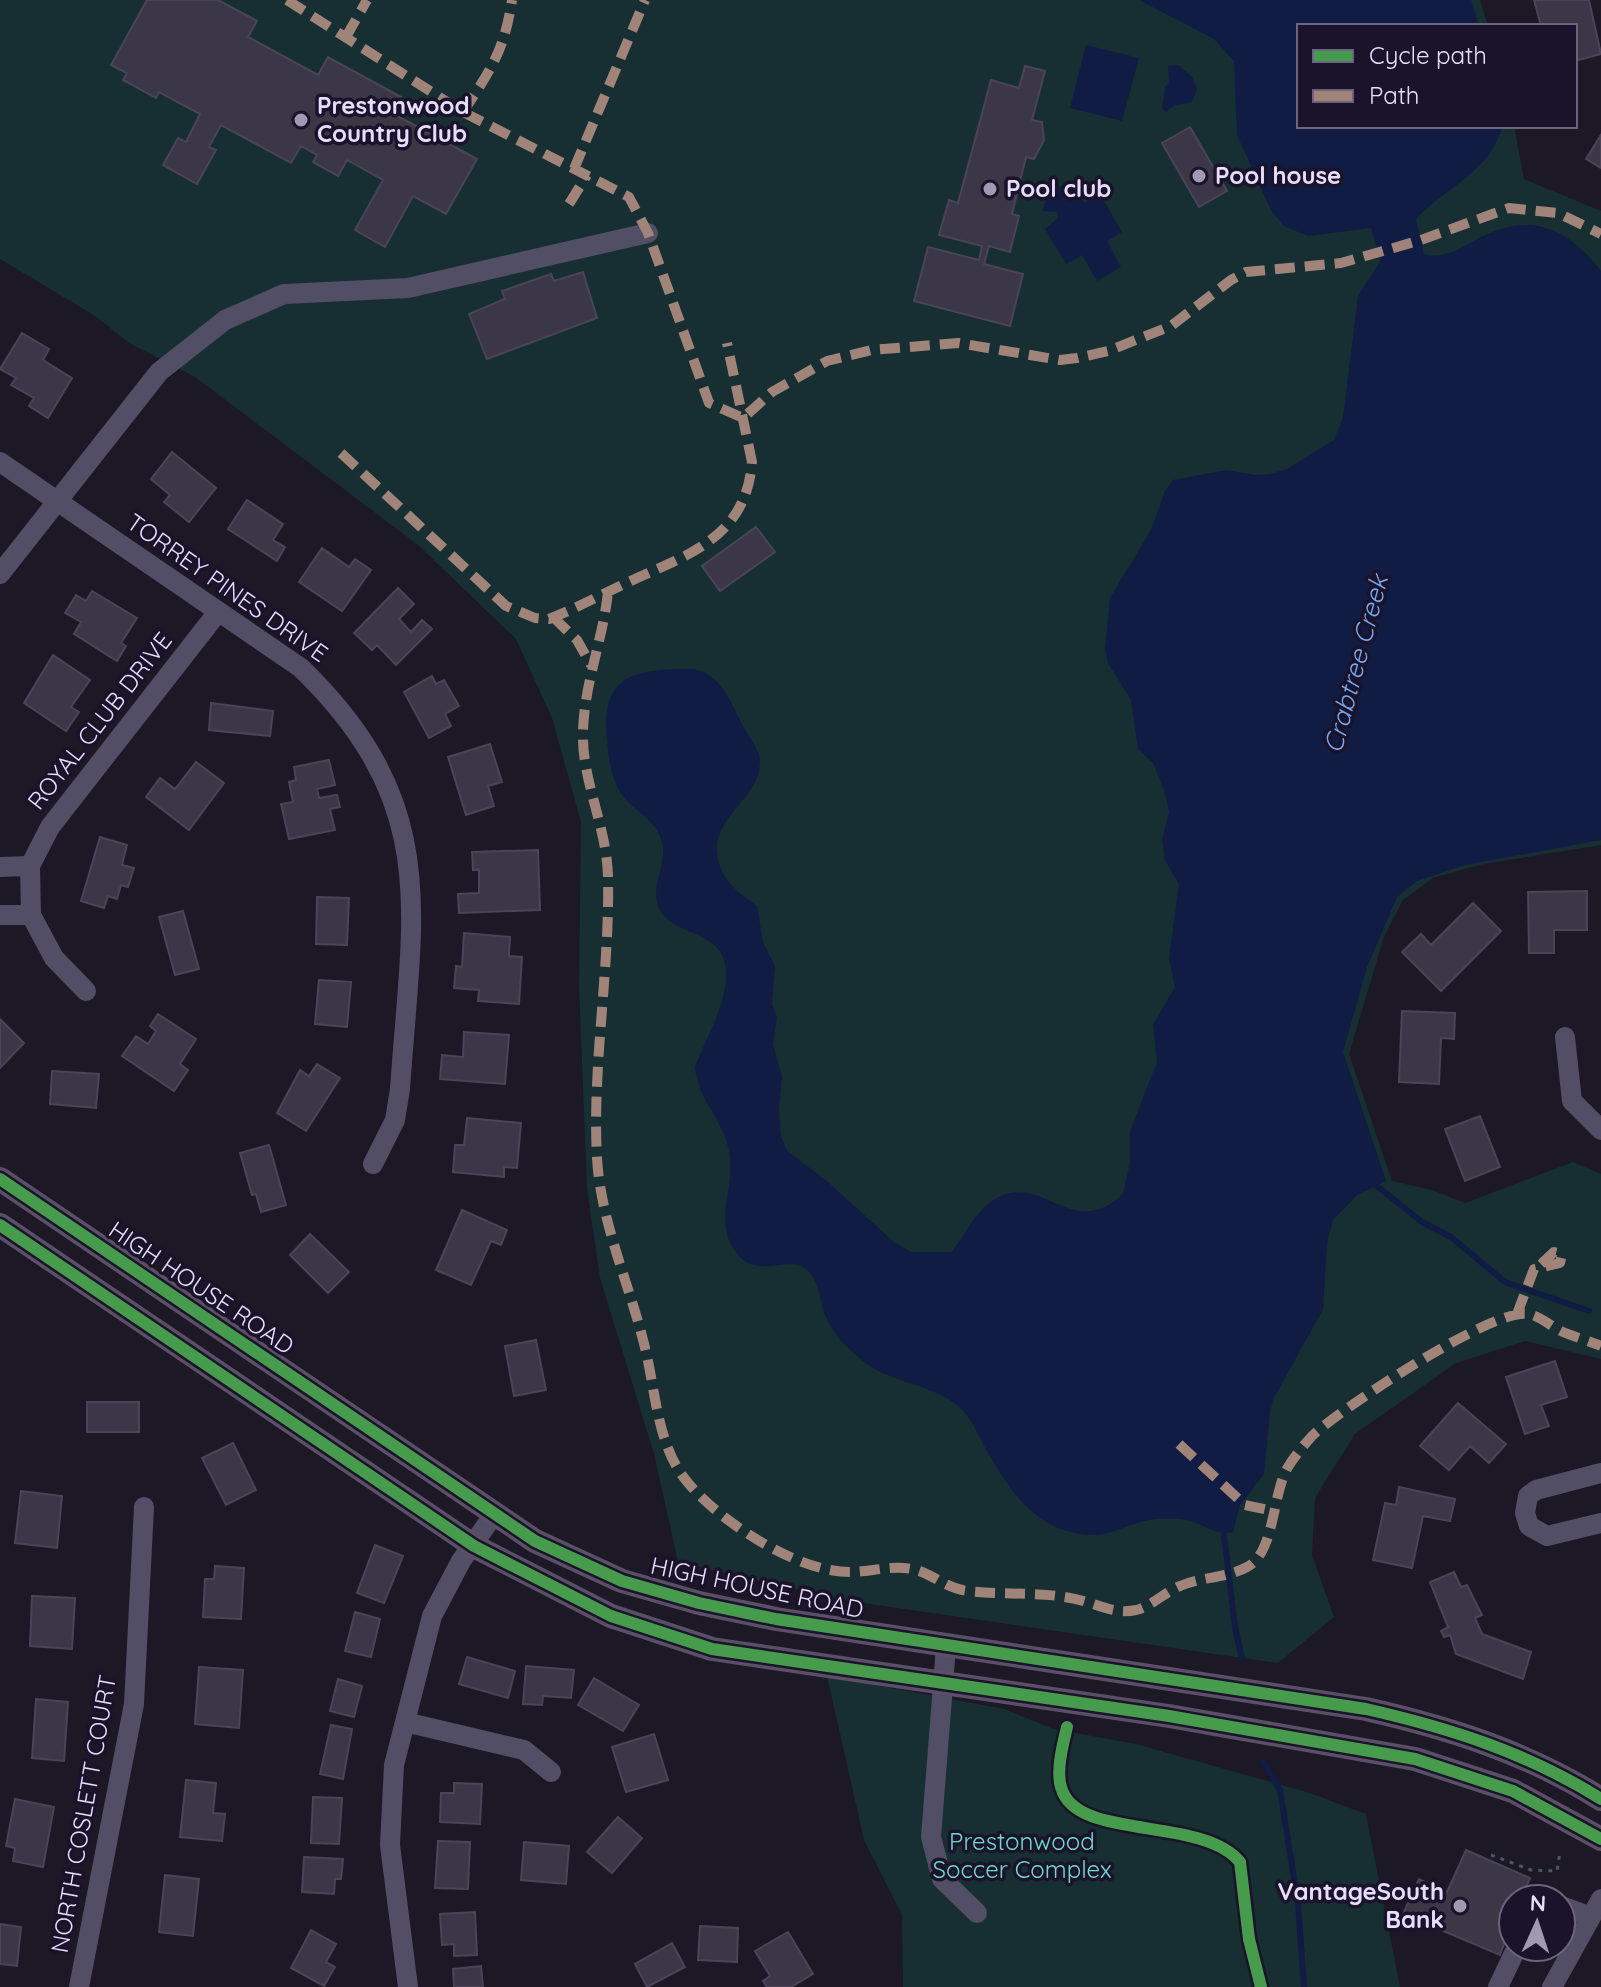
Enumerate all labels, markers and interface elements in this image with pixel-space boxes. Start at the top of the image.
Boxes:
legend [1297,24,1577,128]
text: Cycle path [1369,40,1487,70]
text: Path [1369,80,1420,110]
place label: Prestonwood Country Club [317,90,470,148]
marker: Prestonwood Country Club [292,111,310,129]
place label: Pool house [1215,160,1341,190]
marker: Pool house [1190,167,1208,185]
place label: Pool club [1006,173,1111,203]
marker: Pool club [981,180,999,198]
street label: TORREY PINES DRIVE [121,506,334,668]
water label: Crabtree Creek [1316,569,1396,756]
street label: ROYAL CLUB DRIVE [21,626,178,815]
street label: HIGH HOUSE ROAD [103,1214,300,1360]
street label: HIGH HOUSE ROAD [648,1550,866,1624]
street label: NORTH COSLETT COURT [44,1673,122,1955]
park label: Prestonwood Soccer Complex [932,1826,1112,1884]
place label: VantageSouth Bank [1278,1876,1444,1934]
north arrow [1497,1883,1577,1963]
text: N [1529,1889,1547,1917]
marker: VantageSouth Bank [1451,1897,1469,1915]

